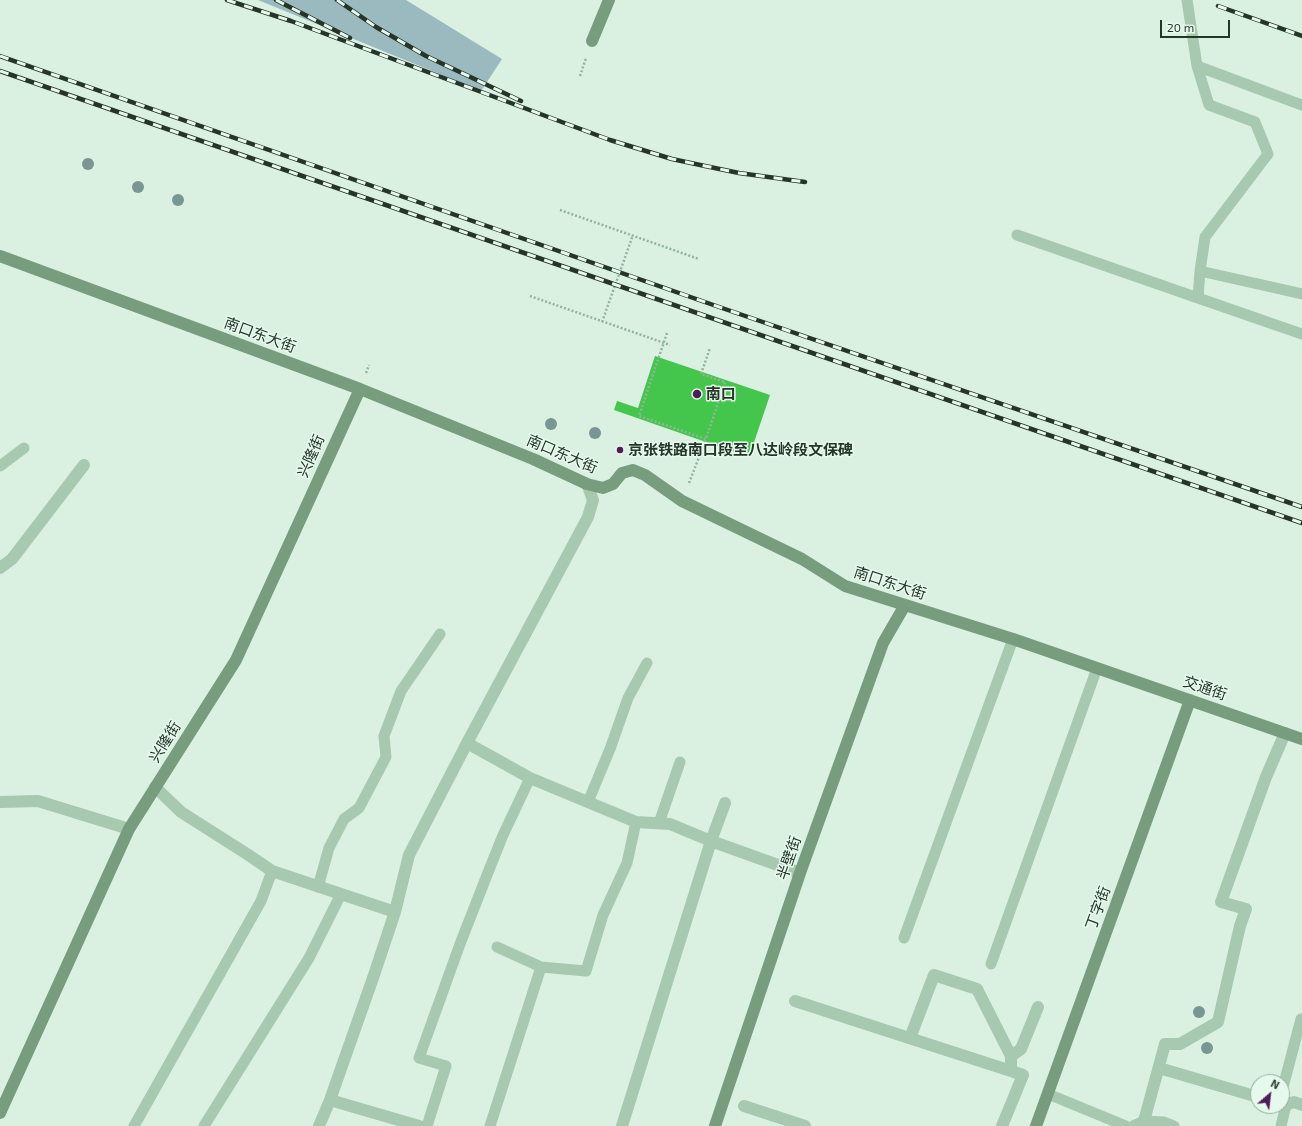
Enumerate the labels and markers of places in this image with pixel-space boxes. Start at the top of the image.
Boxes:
place label: 南口 [706,385,736,403]
marker: 南口 [691,388,703,400]
place label: 京张铁路南口段至八达岭段文保碑 [628,441,853,459]
marker: 京张铁路南口段至八达岭段文保碑 [615,445,625,455]

